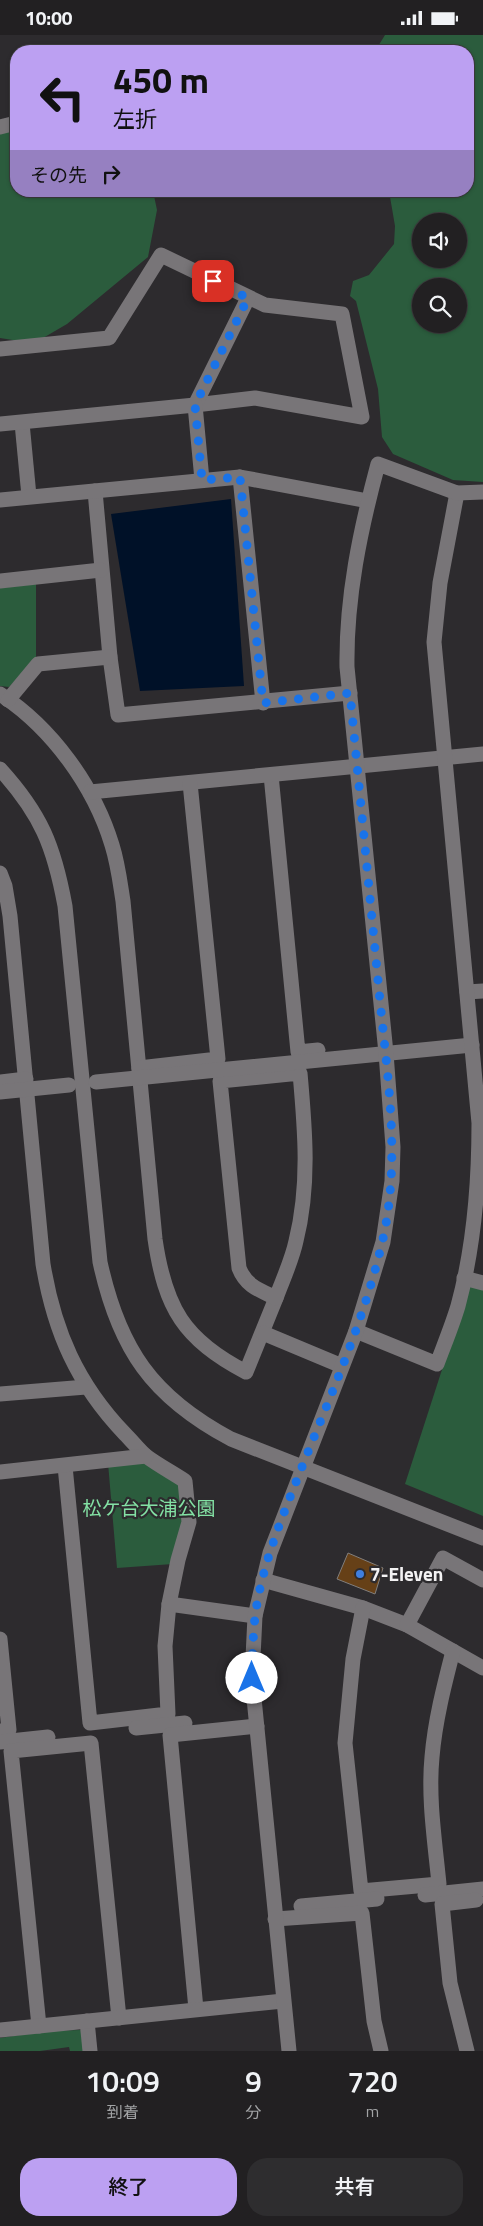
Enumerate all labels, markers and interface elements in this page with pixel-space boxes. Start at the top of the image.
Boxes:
text: 10:00 [25,3,72,32]
text: 450 m [113,53,209,107]
icon: left [30,65,95,130]
text: 左折 [113,102,157,136]
text: その先 [30,160,87,189]
icon: right [97,160,125,188]
map controls [412,213,467,333]
button: sound [412,213,467,268]
pin [192,260,234,302]
icon: arrive [199,267,227,295]
button: search [412,278,467,333]
park label: 松ケ台大浦公園 [82,1493,216,1522]
place label: 7-Eleven [370,1559,443,1588]
marker: 7-Eleven [354,1568,366,1580]
position arrow [225,1651,277,1703]
text: 10:09 [85,2058,160,2104]
text: 9 [245,2058,262,2104]
text: 720 [347,2058,398,2104]
text: m [366,2099,379,2123]
text: 到着 [107,2100,139,2124]
text: 分 [245,2100,261,2124]
button: 終了 [20,2158,237,2216]
button: 共有 [247,2158,463,2216]

